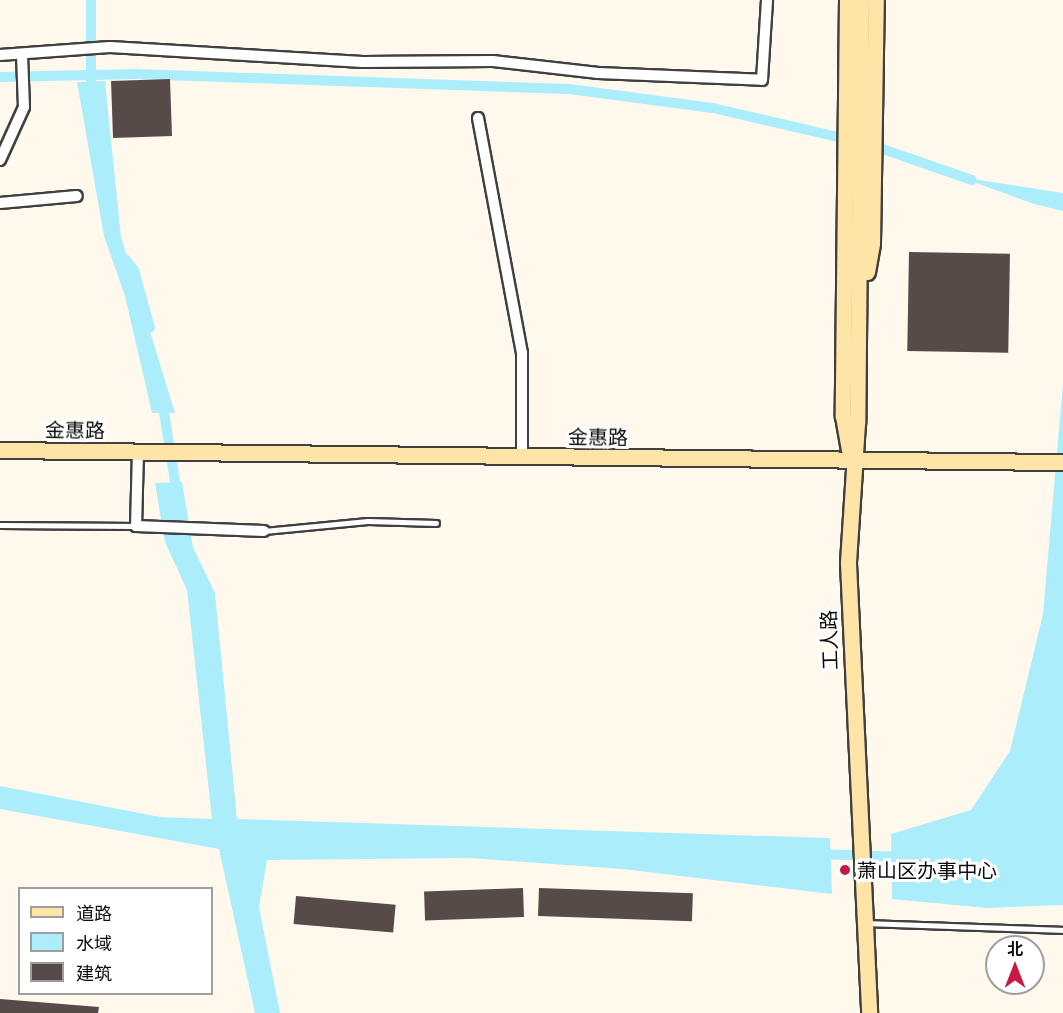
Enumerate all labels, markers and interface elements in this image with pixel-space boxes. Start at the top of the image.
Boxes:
street label: 金惠路 [45,417,105,443]
street label: 金惠路 [568,424,628,450]
street label: 工人路 [816,610,842,670]
place label: 萧山区办事中心 [857,858,997,882]
marker: 萧山区办事中心 [838,863,852,877]
legend [18,887,213,995]
text: 道路 [76,902,112,925]
text: 水域 [76,932,112,955]
north arrow [985,935,1045,995]
text: 北 [1007,939,1023,959]
text: 建筑 [76,962,112,985]

